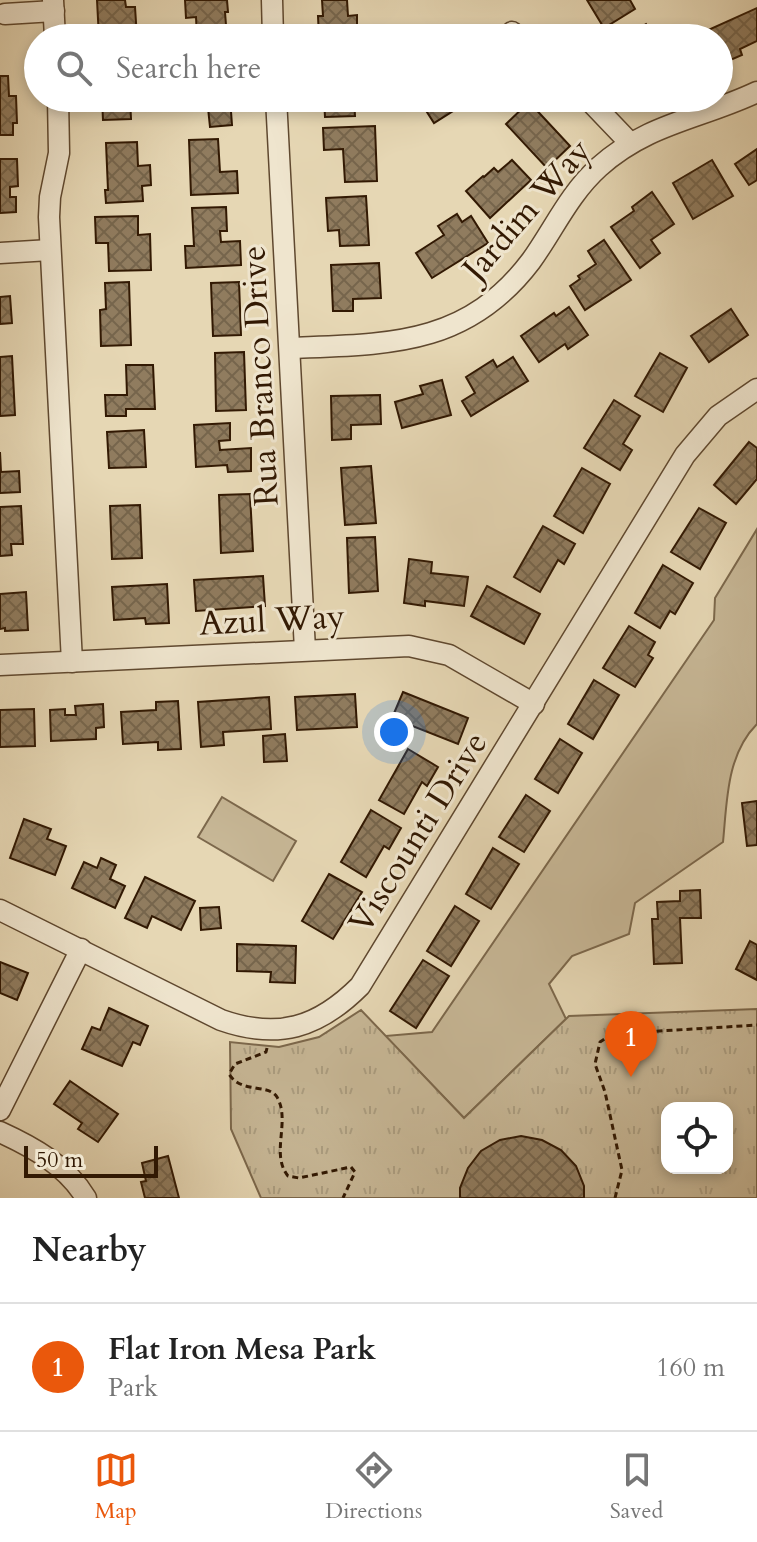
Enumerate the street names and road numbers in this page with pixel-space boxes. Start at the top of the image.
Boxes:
street label: Jardim Way [449,129,601,294]
street label: Rua Branco Drive [230,245,290,507]
street label: Azul Way [198,593,346,647]
street label: Viscounti Drive [338,723,498,942]

